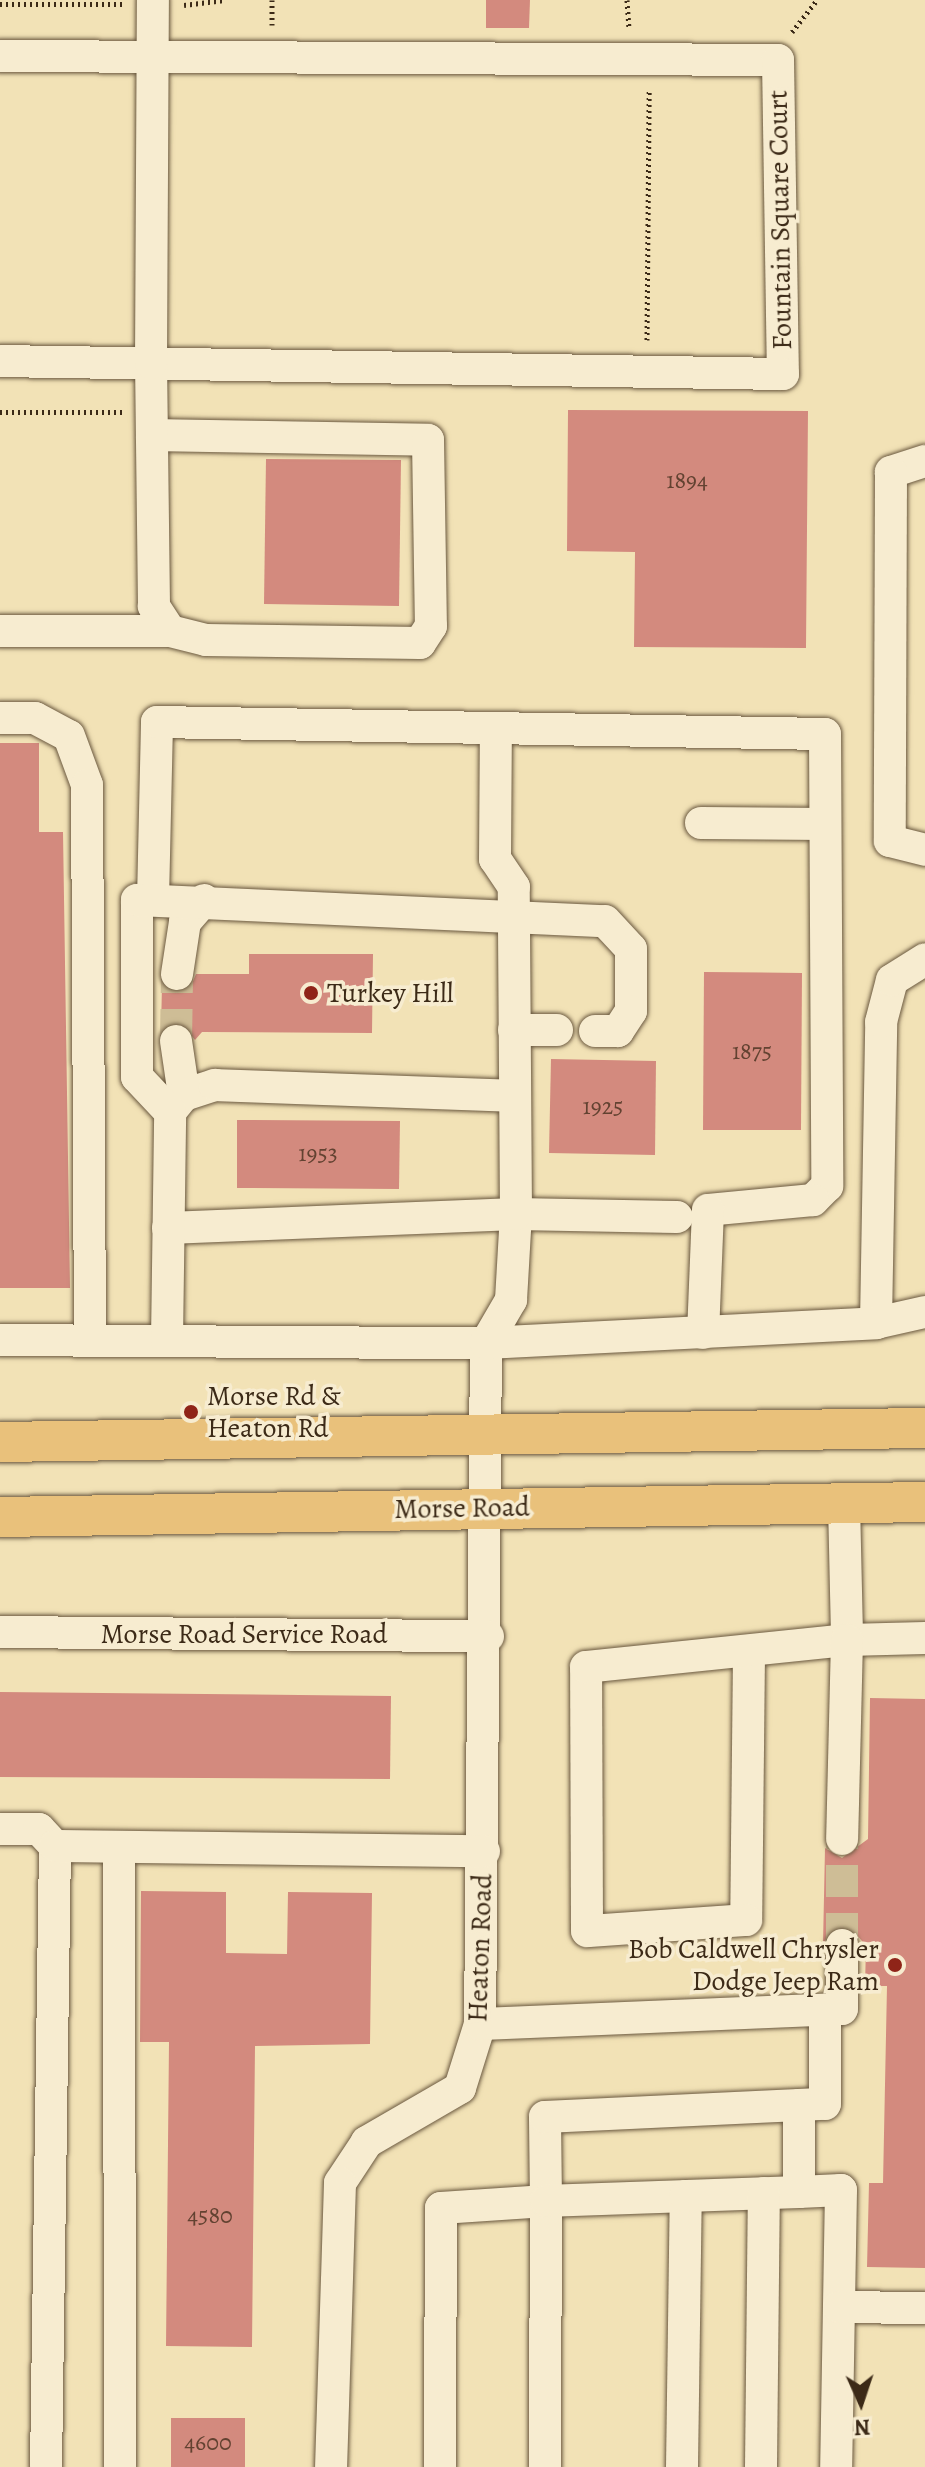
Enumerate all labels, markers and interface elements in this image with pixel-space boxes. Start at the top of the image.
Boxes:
street label: Fountain Square Court [761,90,799,350]
house number: 1894 [666,467,708,495]
place label: Turkey Hill [327,976,454,1010]
marker: Turkey Hill [302,984,320,1002]
house number: 1875 [732,1038,772,1066]
house number: 1925 [583,1093,623,1121]
house number: 1953 [298,1140,338,1168]
place label: Morse Rd & Heaton Rd [207,1379,341,1445]
marker: Morse Rd & Heaton Rd [182,1403,200,1421]
street label: Morse Road [394,1490,530,1526]
street label: Morse Road Service Road [100,1617,388,1651]
street label: Heaton Road [461,1873,499,2023]
place label: Bob Caldwell Chrysler Dodge Jeep Ram [628,1932,879,1998]
marker: Bob Caldwell Chrysler Dodge Jeep Ram [886,1956,904,1974]
house number: 4580 [187,2202,233,2230]
north arrow [821,2363,901,2443]
text: N [853,2412,871,2442]
house number: 4600 [184,2429,232,2457]

